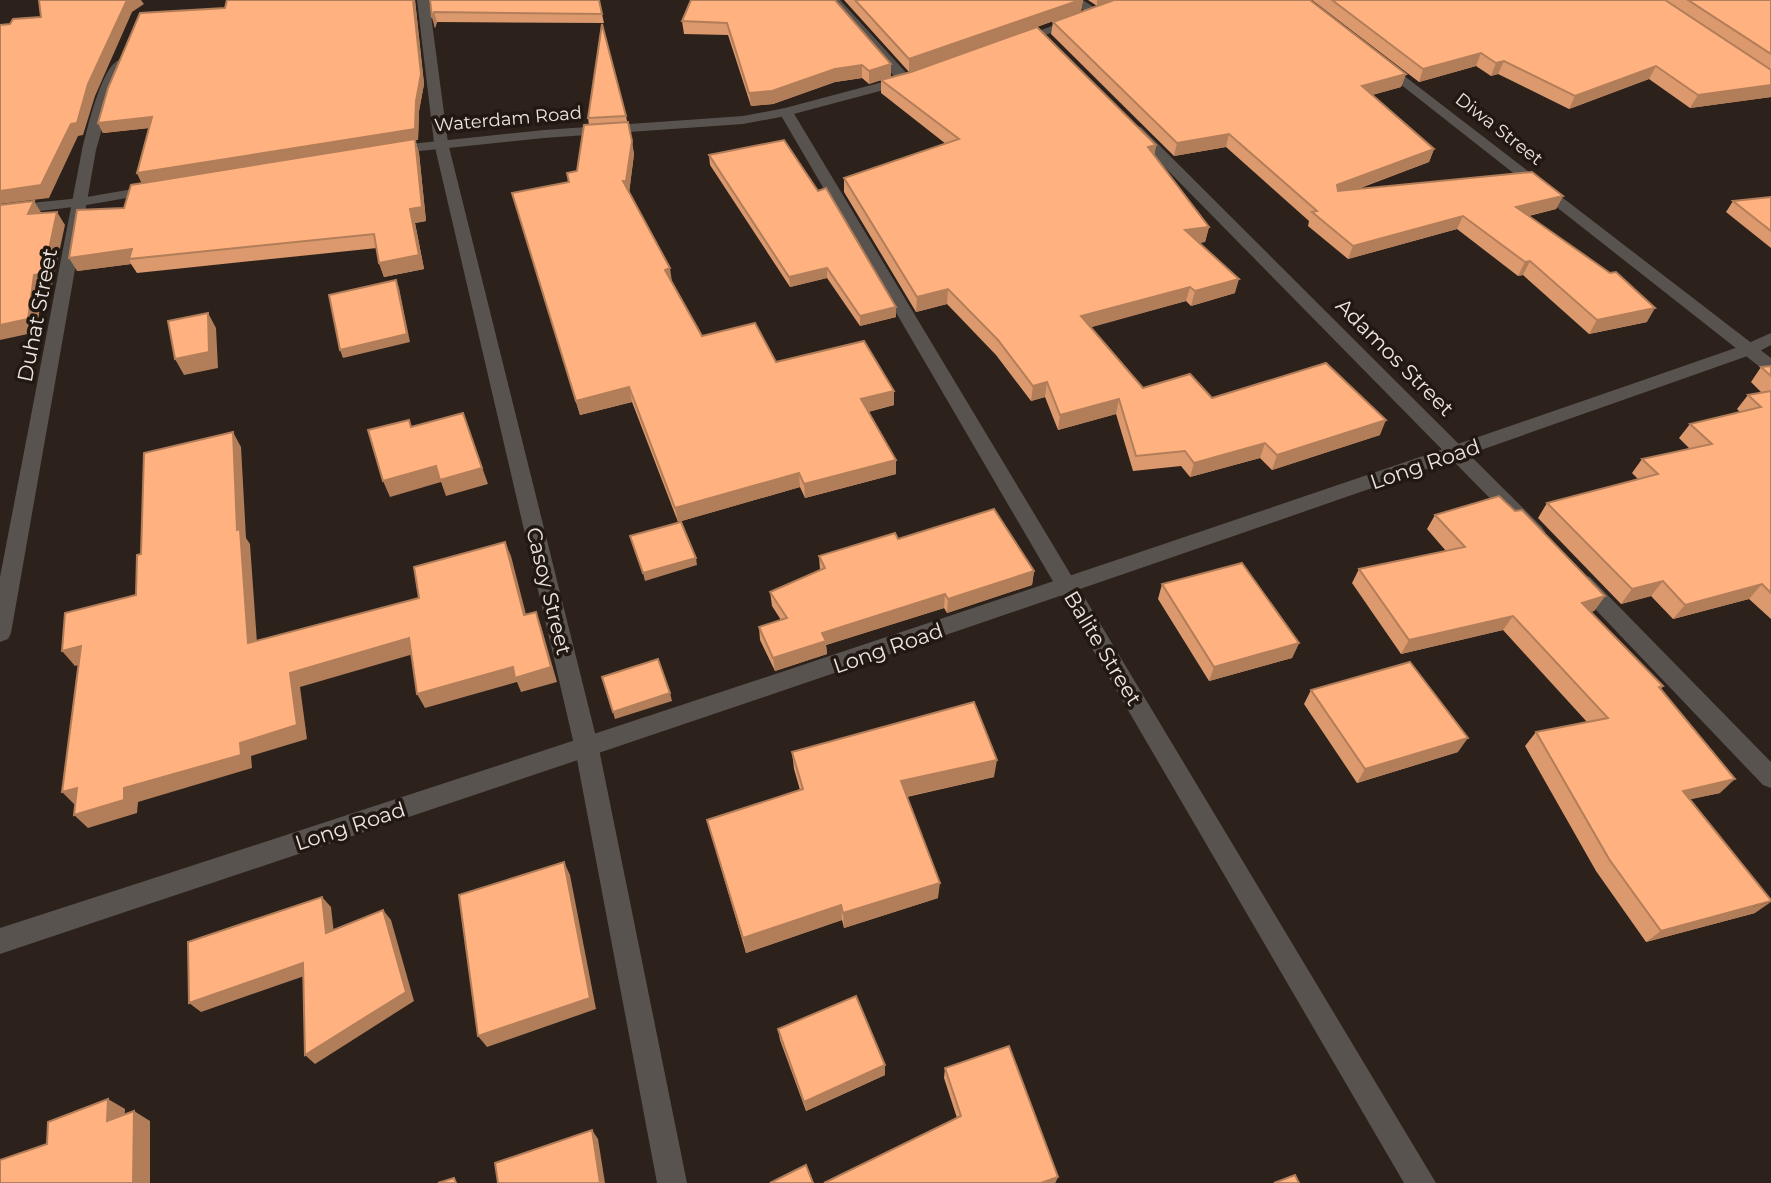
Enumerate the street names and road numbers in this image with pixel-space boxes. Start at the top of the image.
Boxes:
street label: Diwa Street [1451,88,1547,170]
street label: Waterdam Road [433,102,583,136]
street label: Duhat Street [12,246,62,384]
street label: Adamos Street [1331,293,1459,421]
street label: Long Road [1367,434,1483,494]
street label: Casoy Street [521,525,577,657]
street label: Balite Street [1059,586,1147,710]
street label: Long Road [830,618,946,678]
street label: Long Road [292,796,408,856]

